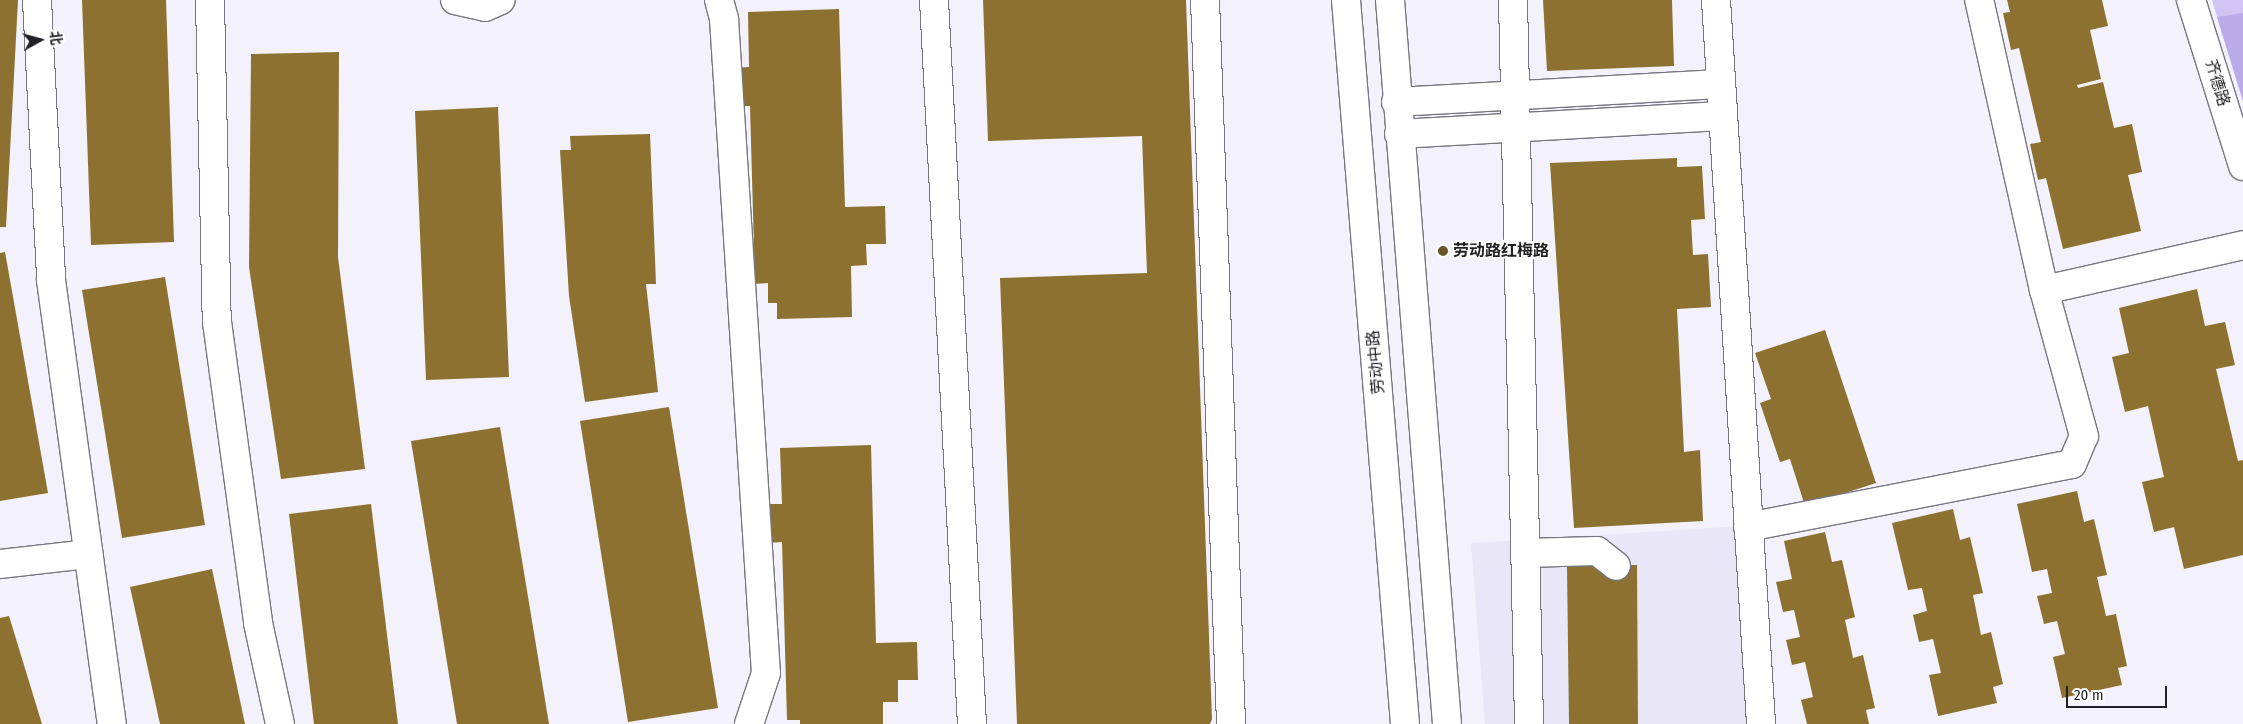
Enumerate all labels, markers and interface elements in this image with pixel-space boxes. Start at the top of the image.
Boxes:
north arrow [15,15,65,65]
text: 北 [46,30,65,46]
street label: 齐德路 [2201,57,2233,109]
place label: 劳动路红梅路 [1453,241,1549,261]
marker: 劳动路红梅路 [1437,245,1449,257]
street label: 劳动中路 [1364,329,1388,395]
scale bar [2068,676,2169,708]
text: 20 m [2074,686,2104,704]

